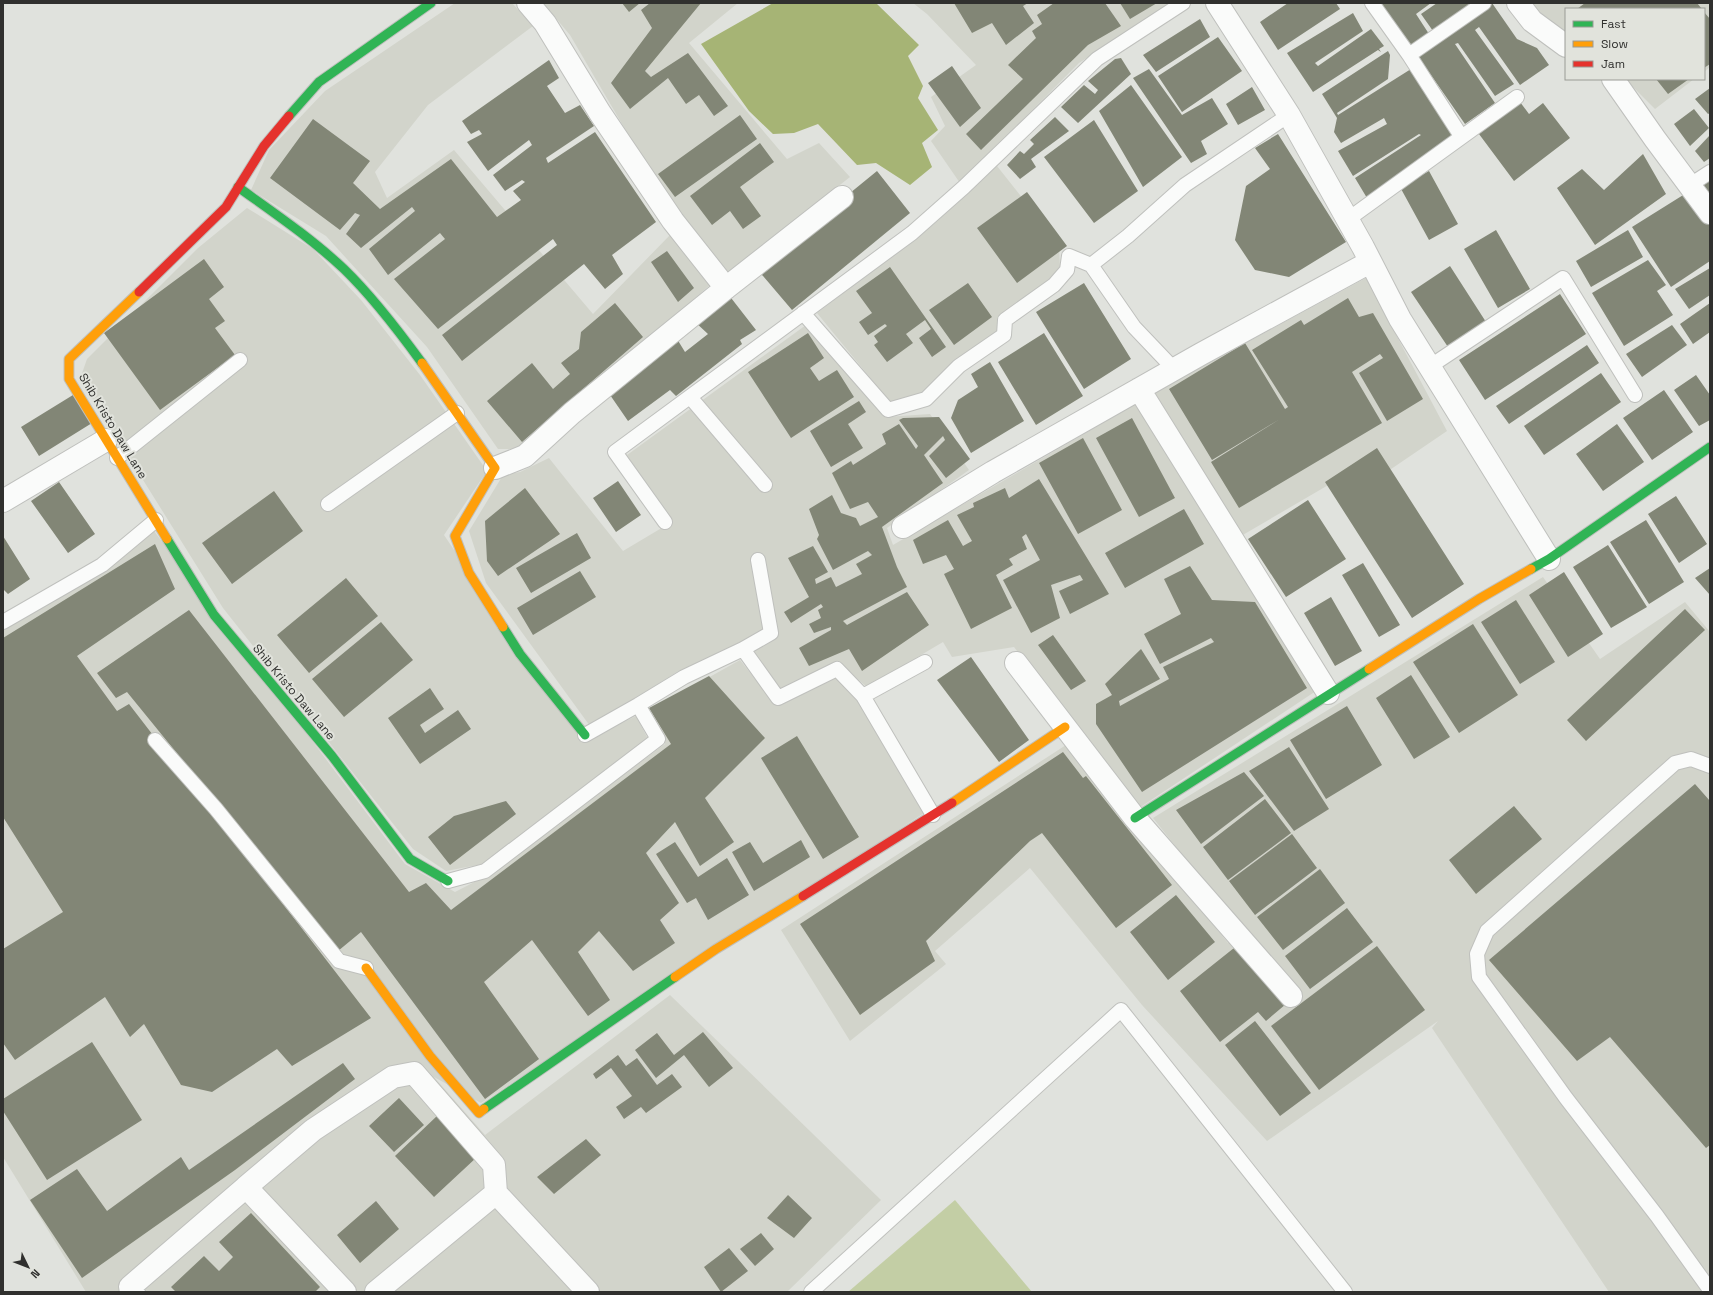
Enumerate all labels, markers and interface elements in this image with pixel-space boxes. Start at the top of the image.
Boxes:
legend [1565,8,1705,80]
text: Fast [1601,16,1626,32]
text: Slow [1601,36,1628,52]
text: Jam [1601,56,1625,72]
street label: Shib Kristo Daw Lane [75,370,151,482]
street label: Shib Kristo Daw Lane [249,641,339,743]
north arrow [8,1247,48,1287]
text: N [28,1266,43,1281]

